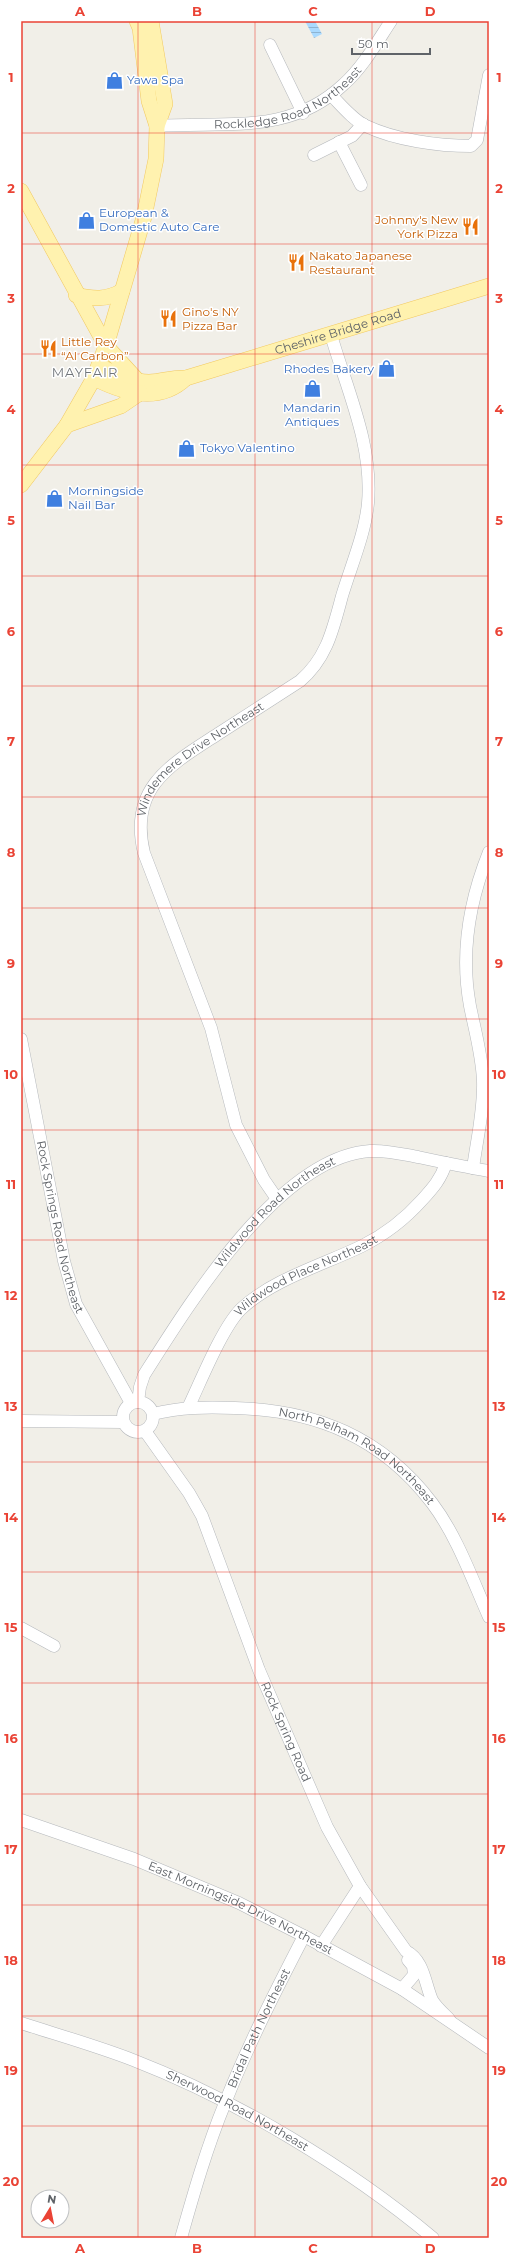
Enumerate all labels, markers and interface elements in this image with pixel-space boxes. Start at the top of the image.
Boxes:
text: A [74,3,86,19]
text: B [192,3,202,19]
text: C [308,3,318,19]
text: D [425,3,436,19]
scale bar [352,30,430,56]
text: 50 m [358,36,389,51]
street label: Rockledge Road Northeast [214,63,365,132]
text: 1 [8,69,14,85]
text: 1 [496,69,502,85]
shop icon: Yawa Spa [104,70,124,90]
place label: Yawa Spa [127,72,184,87]
text: 2 [7,180,15,196]
text: 2 [495,180,503,196]
place label: European & Domestic Auto Care [99,205,220,234]
shop icon: European & Domestic Auto Care [76,210,96,230]
place label: Johnny's New York Pizza [374,212,458,241]
restaurant icon: Johnny's New York Pizza [461,217,481,237]
place label: Nakato Japanese Restaurant [309,248,412,277]
restaurant icon: Nakato Japanese Restaurant [286,253,306,273]
text: 3 [6,290,15,306]
text: 3 [494,290,503,306]
place label: Gino's NY Pizza Bar [182,304,239,333]
street label: Cheshire Bridge Road [273,305,403,358]
restaurant icon: Gino's NY Pizza Bar [159,309,179,329]
place label: Little Rey “Al Carbon” [61,334,129,363]
restaurant icon: Little Rey “Al Carbon” [38,339,58,359]
shop icon: Rhodes Bakery [377,359,397,379]
place label: Rhodes Bakery [284,361,374,376]
district label: MAYFAIR [52,364,118,380]
shop icon: Mandarin Antiques [302,379,322,399]
place label: Mandarin Antiques [283,400,341,429]
text: 4 [7,401,16,417]
text: 4 [495,401,504,417]
shop icon: Tokyo Valentino [177,438,197,458]
place label: Tokyo Valentino [200,440,295,455]
place label: Morningside Nail Bar [68,483,144,512]
shop icon: Morningside Nail Bar [45,488,65,508]
text: 5 [7,512,15,528]
text: 5 [495,512,503,528]
text: 6 [7,623,16,639]
text: 6 [495,623,504,639]
street label: Windemere Drive Northeast [133,698,266,818]
text: 7 [7,733,15,749]
text: 7 [495,733,503,749]
text: 8 [7,844,16,860]
text: 8 [495,844,504,860]
text: 9 [7,955,15,971]
text: 9 [495,955,503,971]
text: 10 [4,1066,18,1082]
text: 10 [492,1066,506,1082]
street label: Rock Springs Road Northeast [34,1139,88,1316]
street label: Wildwood Road Northeast [211,1153,338,1270]
text: 11 [6,1176,16,1192]
text: 11 [494,1176,504,1192]
street label: Wildwood Place Northeast [230,1231,380,1319]
text: 12 [5,1287,18,1303]
text: 12 [493,1287,506,1303]
text: 13 [5,1398,18,1414]
text: 13 [493,1398,506,1414]
street label: North Pelham Road Northeast [278,1404,439,1508]
text: 14 [4,1509,18,1525]
text: 14 [492,1509,506,1525]
text: 15 [5,1619,18,1635]
text: 15 [493,1619,506,1635]
street label: Rock Spring Road [258,1679,315,1784]
text: 16 [4,1730,18,1746]
text: 16 [492,1730,506,1746]
text: 17 [4,1841,18,1857]
text: 17 [492,1841,506,1857]
street label: East Morningside Drive Northeast [146,1858,336,1958]
text: 18 [4,1952,18,1968]
text: 18 [492,1952,506,1968]
street label: Bridal Path Northeast [224,1966,293,2090]
text: 19 [4,2062,18,2078]
text: 19 [492,2062,506,2078]
street label: Sherwood Road Northeast [164,2067,312,2154]
text: 20 [3,2173,19,2189]
text: 20 [491,2173,507,2189]
north arrow [30,2189,70,2229]
text: N [46,2191,57,2207]
text: A [74,2240,86,2256]
text: B [192,2240,202,2256]
text: C [308,2240,318,2256]
text: D [425,2240,436,2256]

